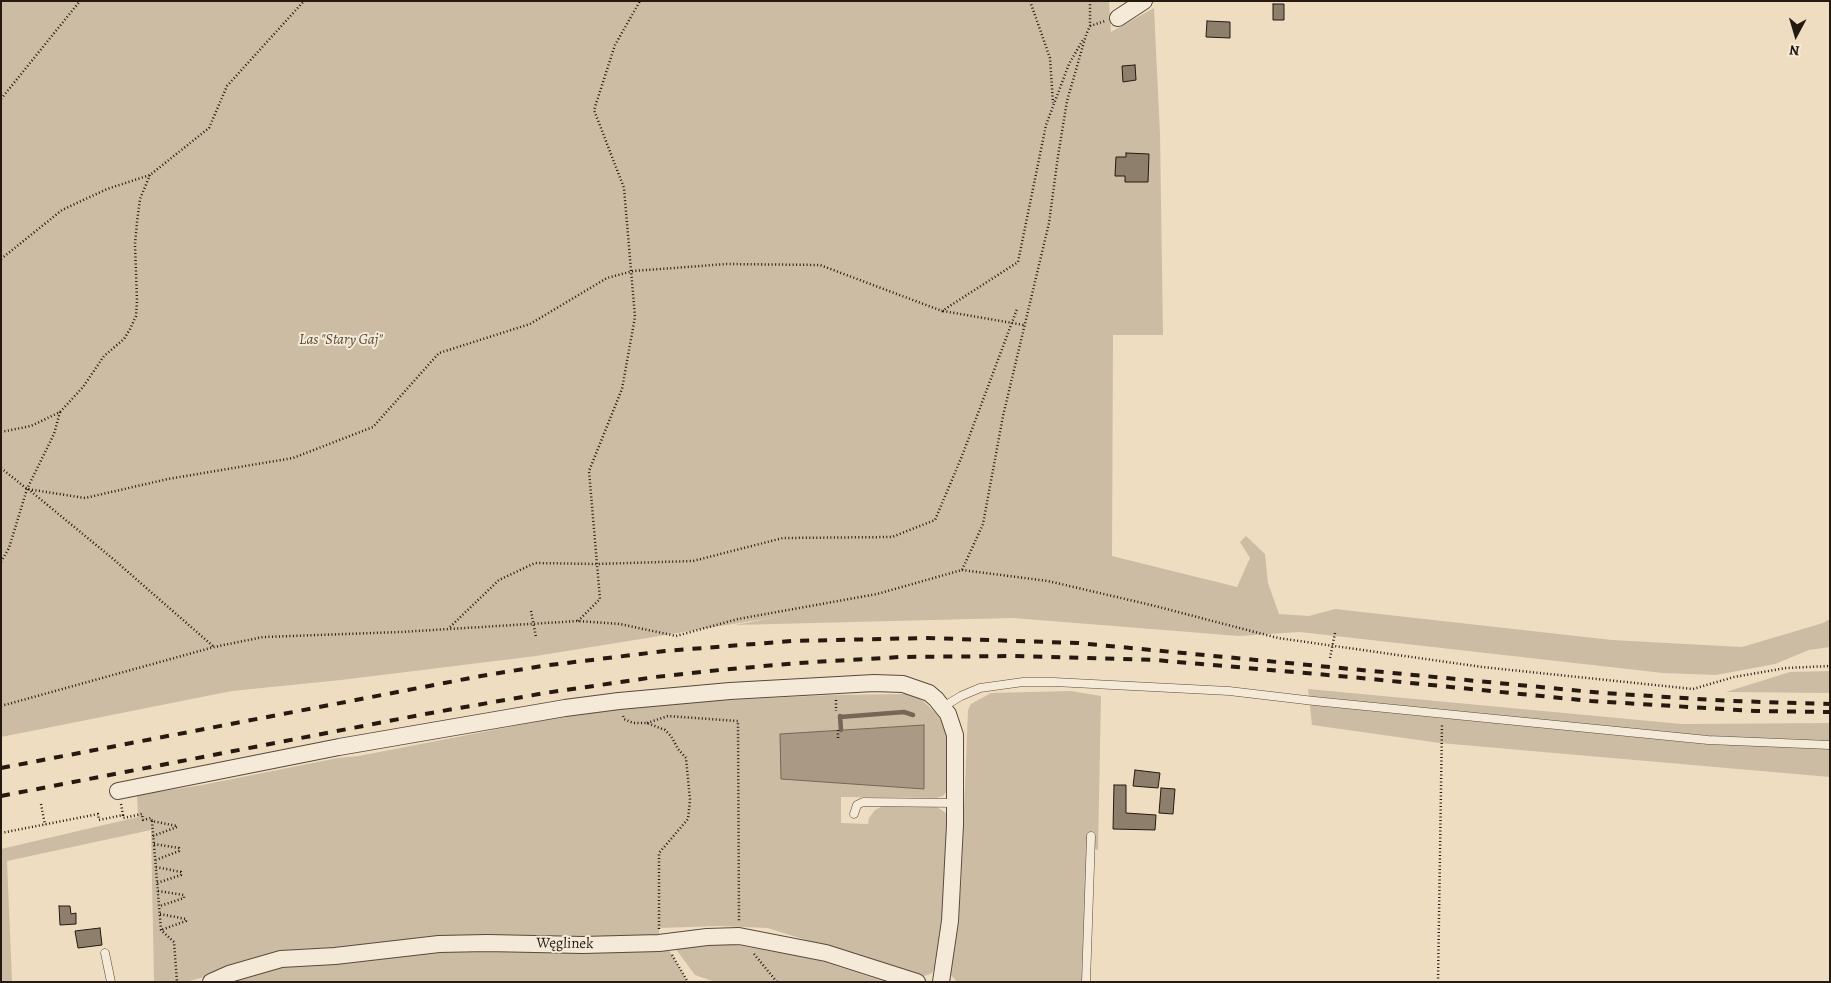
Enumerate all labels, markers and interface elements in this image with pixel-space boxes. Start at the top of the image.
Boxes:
north arrow [1771,10,1821,60]
text: N [1788,40,1800,60]
park label: Las "Stary Gaj" [299,331,383,349]
street label: Węglinek [536,935,594,953]

